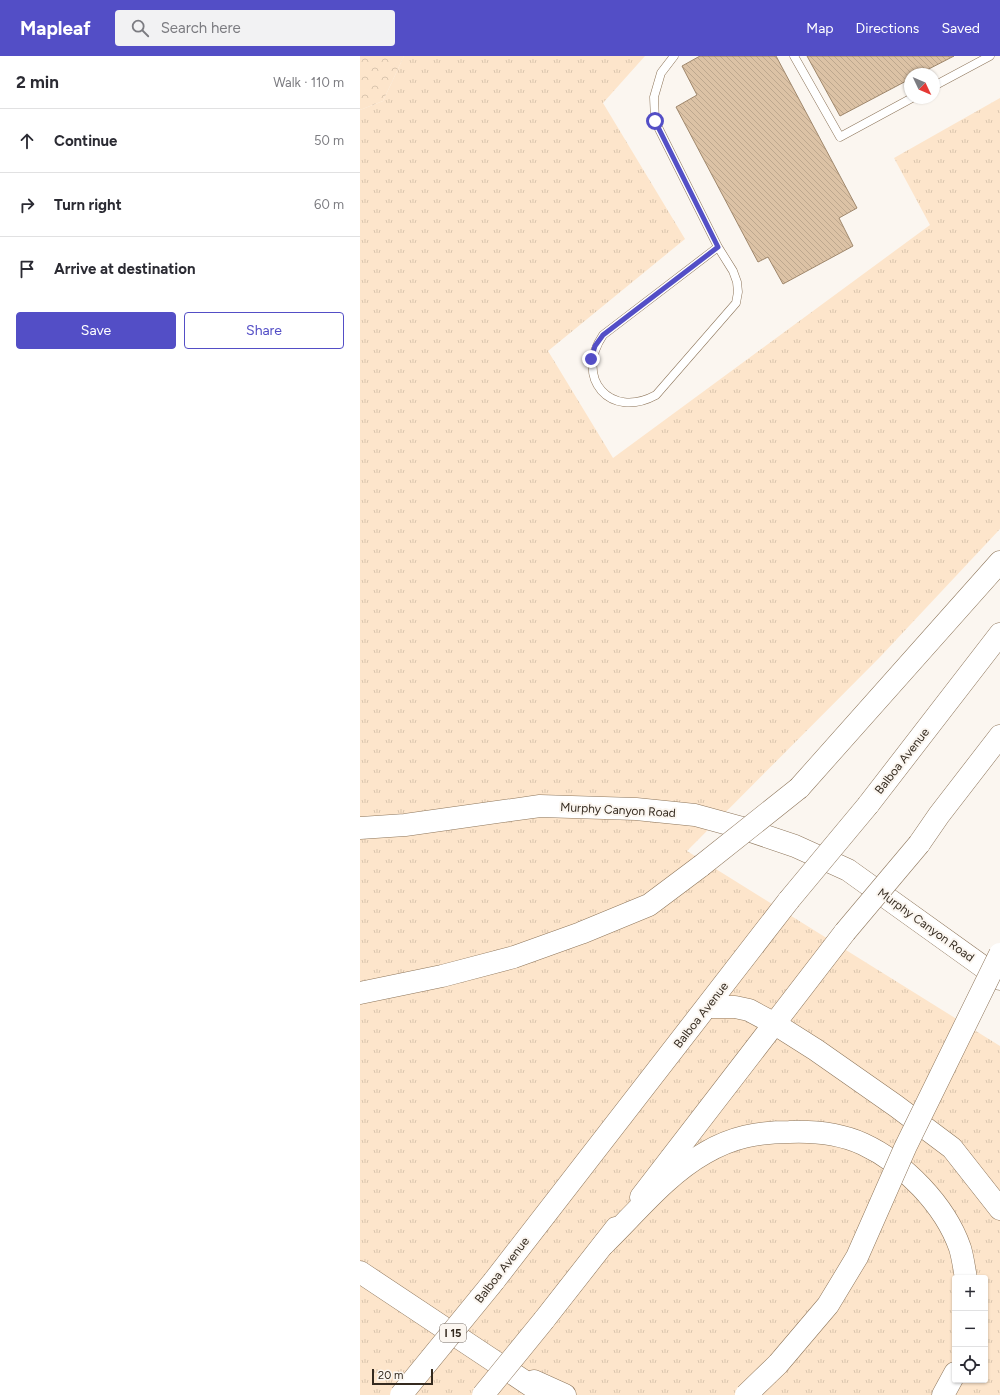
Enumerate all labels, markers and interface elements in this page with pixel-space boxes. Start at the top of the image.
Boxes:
search box [115,10,395,46]
text: Mapleaf [20,17,91,40]
icon: search [129,17,151,39]
text: Search here [161,19,241,37]
text: Map [806,20,834,37]
text: Directions [856,20,919,37]
text: Saved [941,20,980,37]
north arrow [904,68,940,104]
text: 2 min [16,72,59,92]
text: Walk · 110 m [273,75,344,90]
route start [646,112,664,130]
icon: ahead [16,130,38,152]
text: Continue [54,132,117,150]
text: 50 m [314,133,344,148]
icon: right [16,194,38,216]
text: Turn right [54,196,122,214]
text: 60 m [314,197,344,212]
icon: arrive [16,258,38,280]
text: Arrive at destination [54,260,195,278]
button: Save [16,312,176,349]
button: Share [184,312,344,349]
route end [582,350,600,368]
street label: Balboa Avenue [872,725,932,797]
street label: Murphy Canyon Road [560,800,676,820]
street label: Murphy Canyon Road [875,885,977,965]
street label: Balboa Avenue [671,979,731,1051]
street label: Balboa Avenue [472,1234,532,1306]
map controls [952,1275,988,1383]
button: + [952,1275,988,1311]
button: − [952,1311,988,1347]
road number: I 15 [440,1324,466,1342]
button: locate [952,1347,988,1383]
scale bar [372,1367,433,1386]
text: 20 m [378,1369,403,1382]

